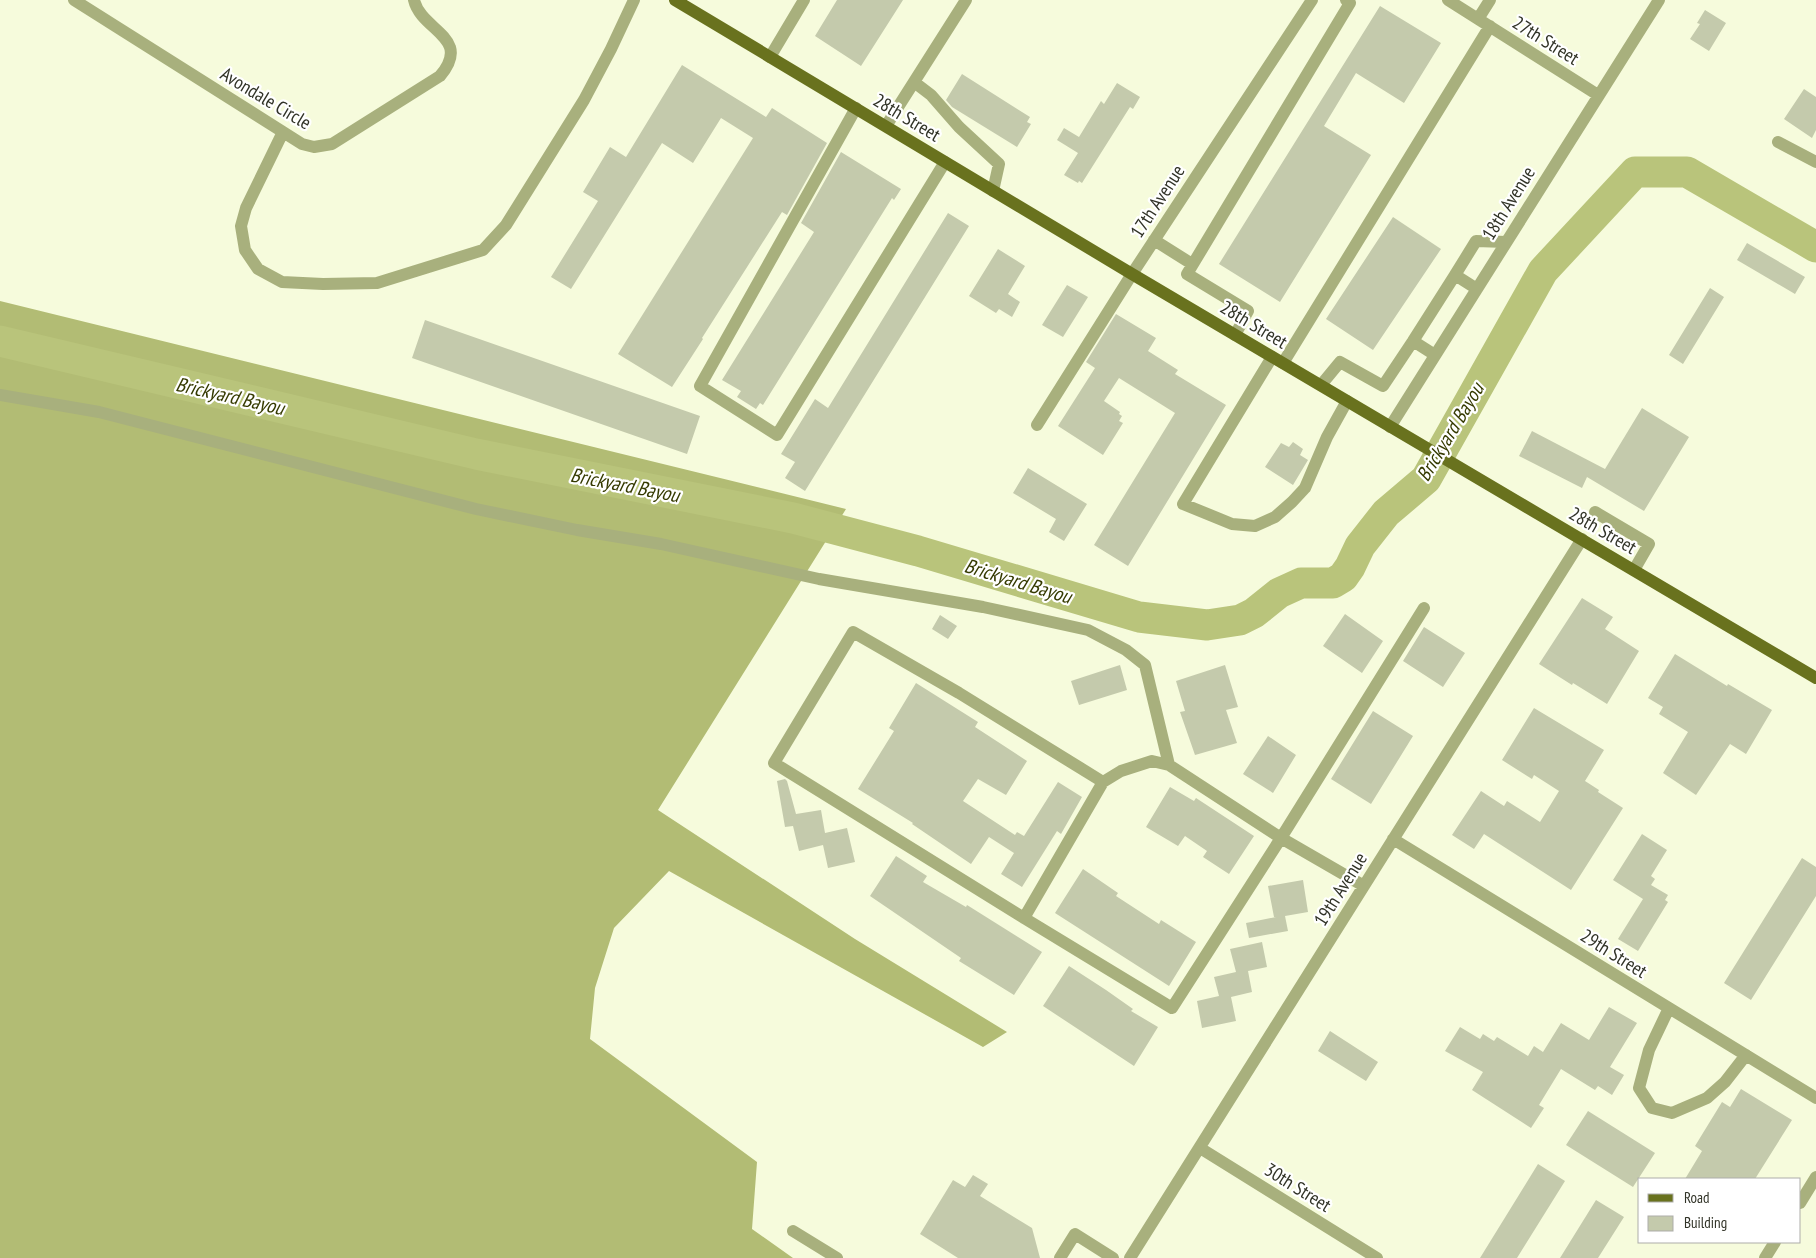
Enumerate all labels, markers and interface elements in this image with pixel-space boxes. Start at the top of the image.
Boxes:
street label: 27th Street [1508,10,1584,70]
street label: Avondale Circle [216,62,316,135]
street label: 28th Street [869,88,946,147]
street label: 17th Avenue [1125,160,1190,242]
street label: 18th Avenue [1476,162,1540,244]
street label: 28th Street [1216,295,1293,354]
water label: Brickyard Bayou [173,371,288,421]
water label: Brickyard Bayou [1410,377,1490,486]
water label: Brickyard Bayou [568,462,683,509]
street label: 28th Street [1565,501,1642,559]
water label: Brickyard Bayou [961,552,1076,610]
street label: 19th Avenue [1308,848,1372,930]
street label: 29th Street [1576,923,1652,983]
street label: 30th Street [1260,1157,1336,1217]
legend [1638,1178,1801,1243]
text: Road [1684,1188,1710,1207]
text: Building [1684,1213,1727,1232]

